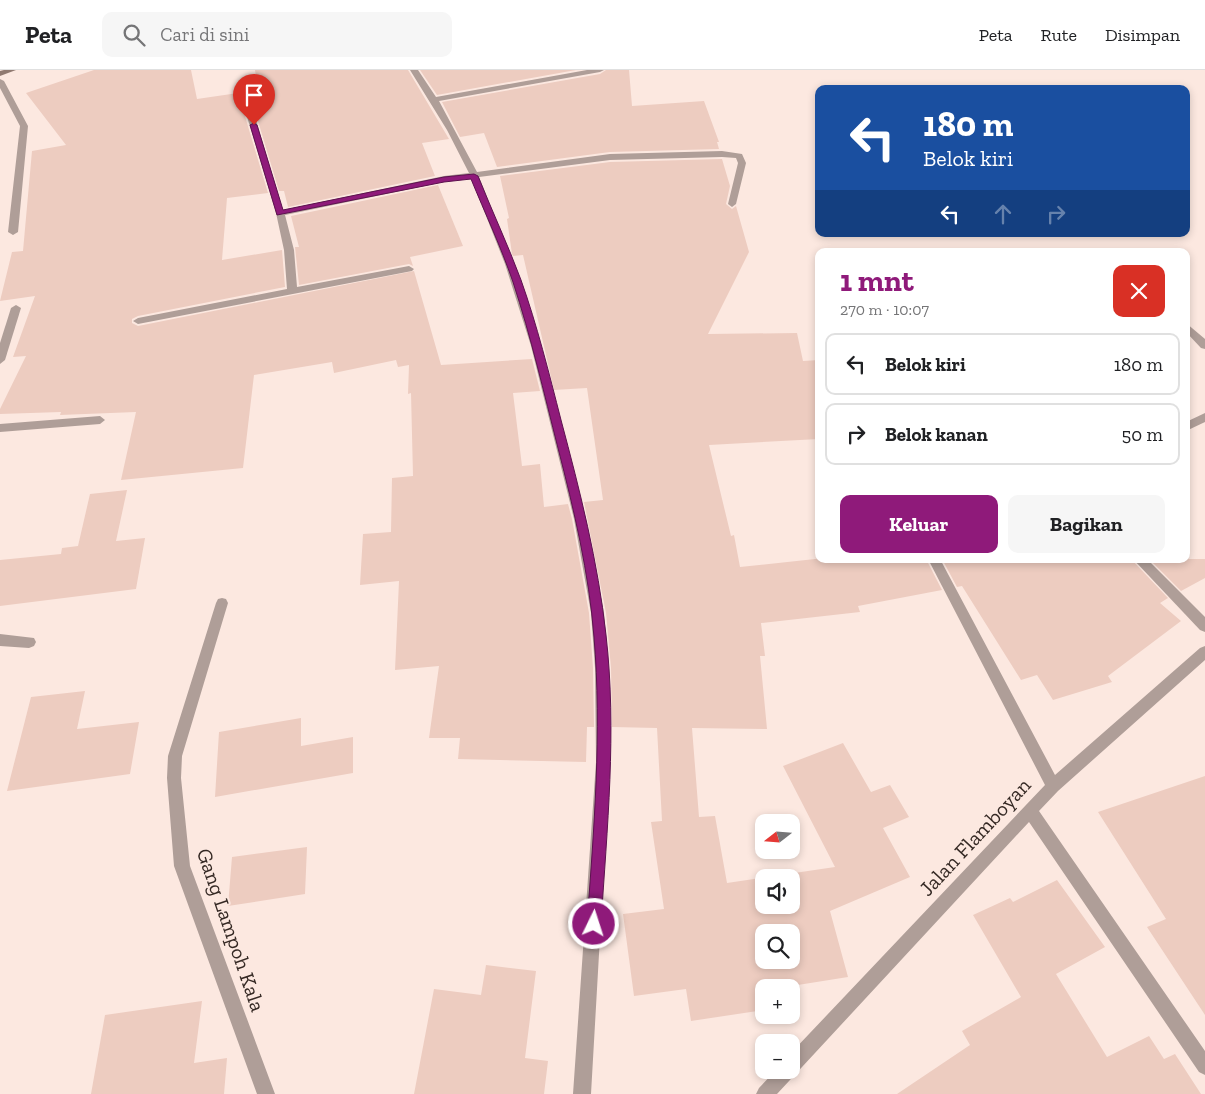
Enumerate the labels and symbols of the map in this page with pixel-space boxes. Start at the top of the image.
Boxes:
pin [233,74,275,125]
street label: Jalan Flamboyan [914,773,1036,901]
north arrow [755,814,800,859]
street label: Gang Lampoh Kala [192,845,271,1015]
position arrow [567,897,619,949]

